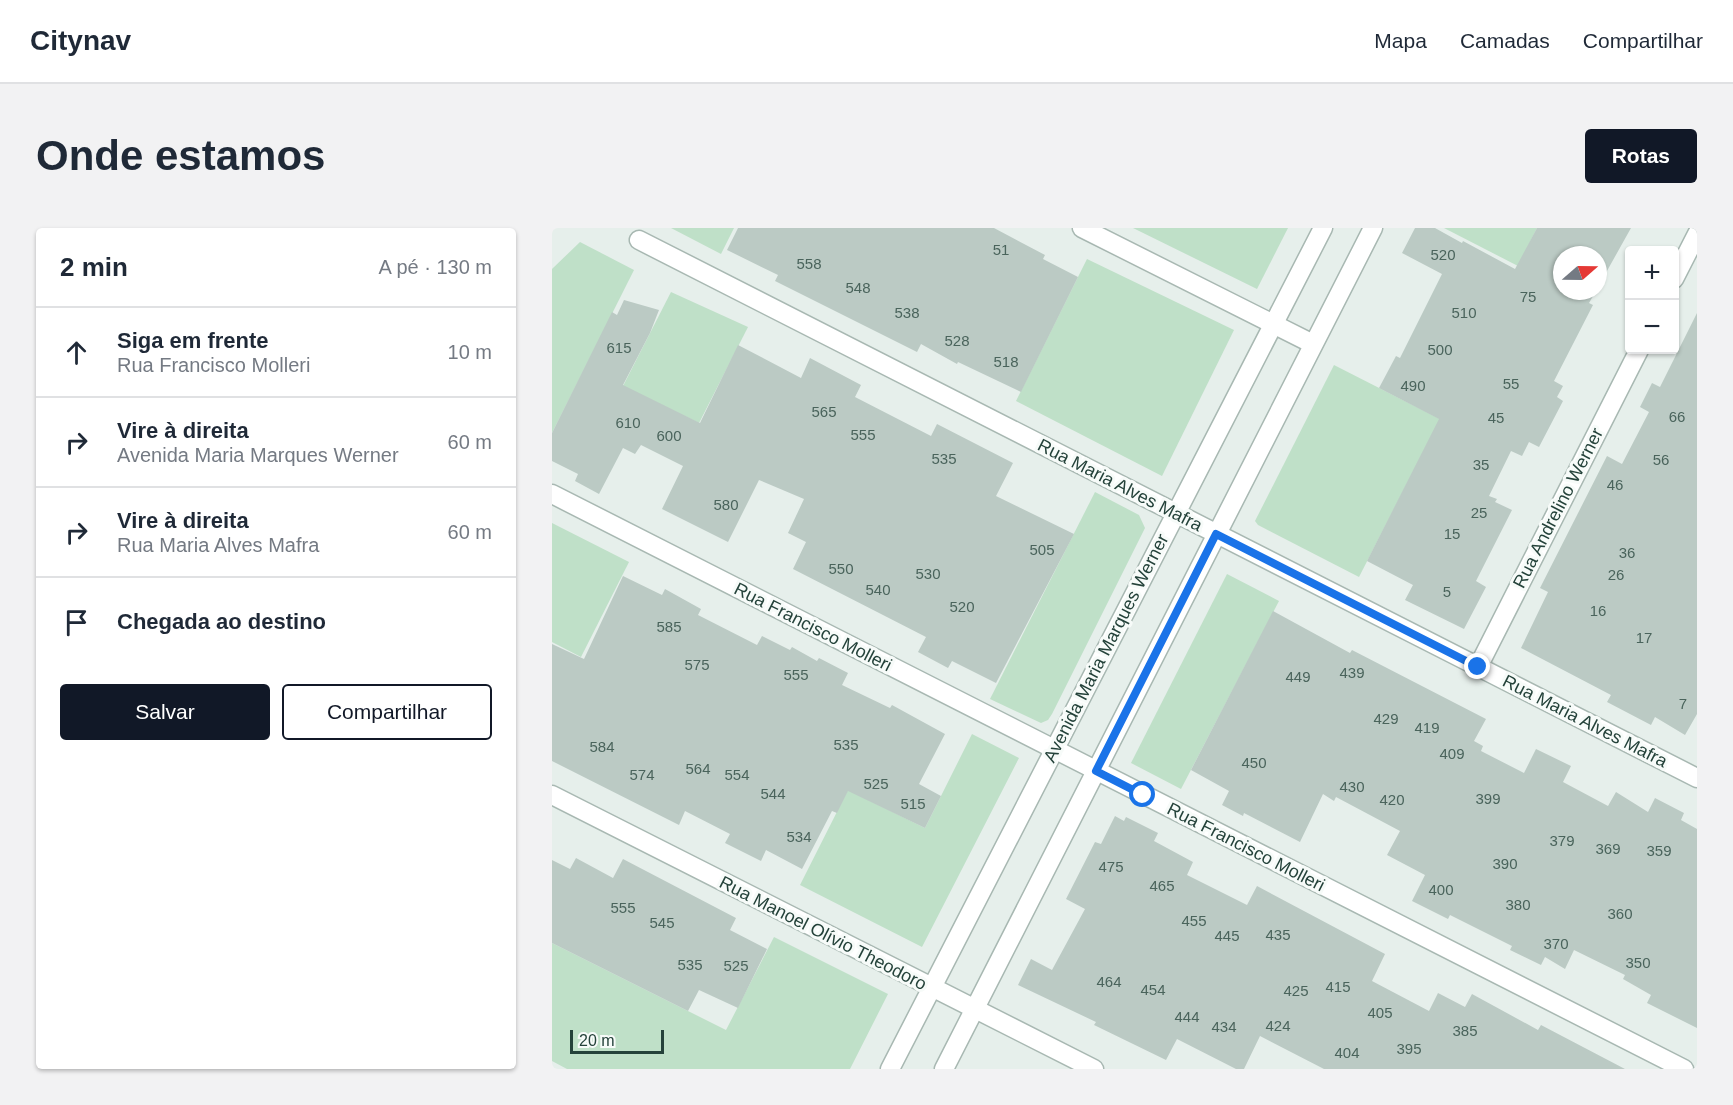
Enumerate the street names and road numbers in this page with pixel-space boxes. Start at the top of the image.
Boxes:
street label: Rua Andrelino Werner [1509,425,1607,591]
street label: Rua Maria Alves Mafra [1034,435,1207,536]
street label: Avenida Maria Marques Werner [1040,531,1172,765]
street label: Rua Francisco Molleri [731,579,895,675]
street label: Rua Maria Alves Mafra [1499,671,1672,772]
street label: Rua Francisco Molleri [1164,799,1328,895]
street label: Rua Manoel Olívio Theodoro [716,872,930,994]

